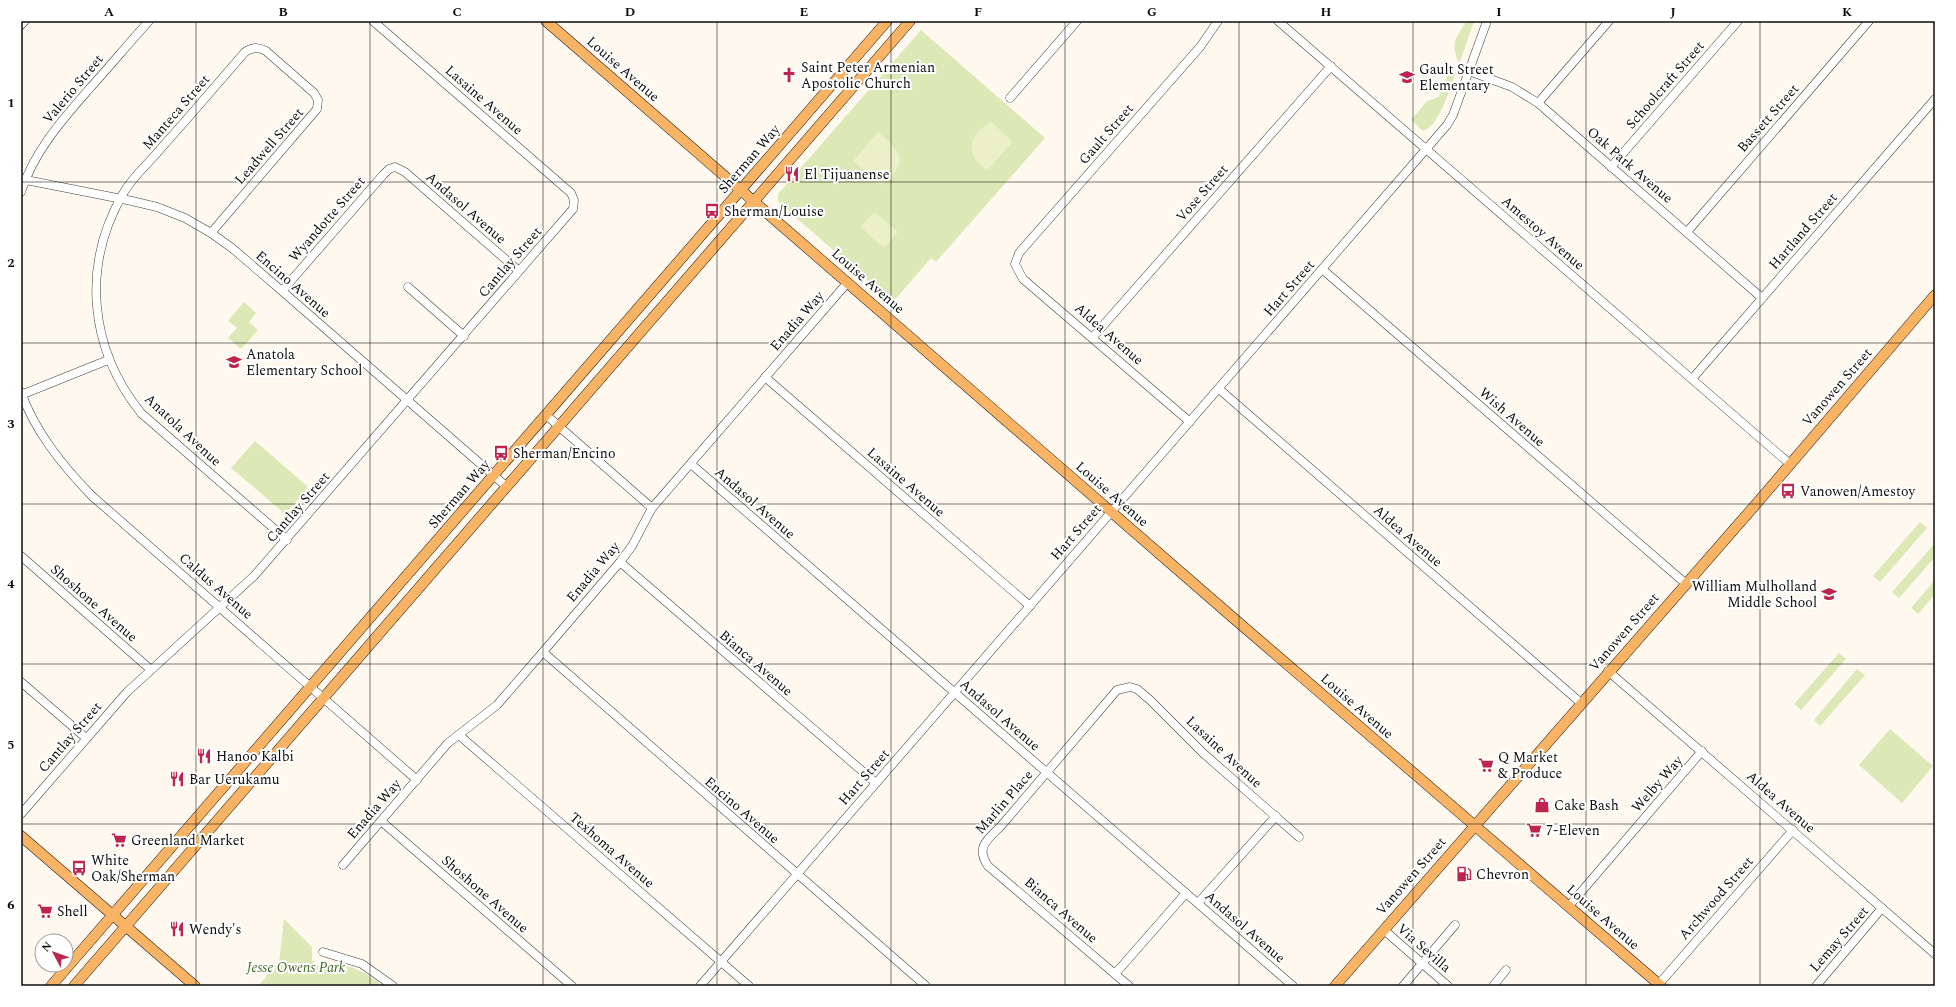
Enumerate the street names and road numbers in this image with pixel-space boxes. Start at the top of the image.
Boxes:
street label: Louise Avenue [582,31,664,107]
street label: Schoolcraft Street [1621,36,1709,134]
street label: Valerio Street [38,50,108,128]
street label: Lasaine Avenue [440,60,528,140]
street label: Manteca Street [137,70,215,154]
street label: Bassett Street [1732,79,1804,157]
street label: Gault Street [1074,99,1138,169]
street label: Leadwell Street [230,103,308,189]
street label: Sherman Way [713,119,786,198]
street label: Oak Park Avenue [1582,122,1678,208]
street label: Vose Street [1171,160,1233,226]
street label: Andasol Avenue [421,167,511,249]
street label: Wyandotte Street [284,171,370,267]
street label: Hartland Street [1764,188,1842,274]
street label: Amestoy Avenue [1497,191,1589,275]
street label: Cantlay Street [473,222,547,302]
street label: Louise Avenue [827,243,909,319]
street label: Encino Avenue [251,245,335,323]
street label: Hart Street [1258,255,1320,321]
street label: Enadia Way [765,285,830,356]
street label: Aldea Avenue [1070,298,1148,370]
street label: Vanowen Street [1797,343,1877,431]
street label: Wish Avenue [1474,382,1550,452]
street label: Anatola Avenue [140,389,226,471]
street label: Lasaine Avenue [862,442,950,522]
street label: Sherman Way [423,454,496,533]
street label: Louise Avenue [1071,456,1153,532]
street label: Andasol Avenue [710,462,800,544]
street label: Cantlay Street [261,467,335,547]
street label: Hart Street [1045,499,1107,565]
street label: Aldea Avenue [1369,500,1447,572]
street label: Enadia Way [561,536,626,607]
street label: Caldus Avenue [174,548,258,624]
street label: Shoshone Avenue [46,559,142,647]
street label: Vanowen Street [1584,588,1664,676]
street label: Bianca Avenue [714,625,798,701]
street label: Louise Avenue [1316,668,1398,744]
street label: Andasol Avenue [955,674,1045,756]
street label: Cantlay Street [33,697,107,777]
street label: Lasaine Avenue [1181,711,1267,793]
street label: Hart Street [833,744,895,810]
street label: Welby Way [1626,750,1689,817]
street label: Marlin Place [970,765,1038,839]
street label: Aldea Avenue [1742,766,1820,838]
street label: Encino Avenue [700,771,784,849]
street label: Enadia Way [342,773,407,844]
street label: Texhoma Avenue [565,807,659,893]
street label: Vanowen Street [1371,832,1451,920]
street label: Shoshone Avenue [437,850,533,938]
street label: Archwood Street [1674,852,1758,944]
street label: Bianca Avenue [1019,872,1103,948]
street label: Louise Avenue [1562,879,1644,955]
street label: Andasol Avenue [1200,886,1290,968]
street label: Lemay Street [1804,901,1874,977]
street label: Via Sevilla [1392,919,1456,978]

